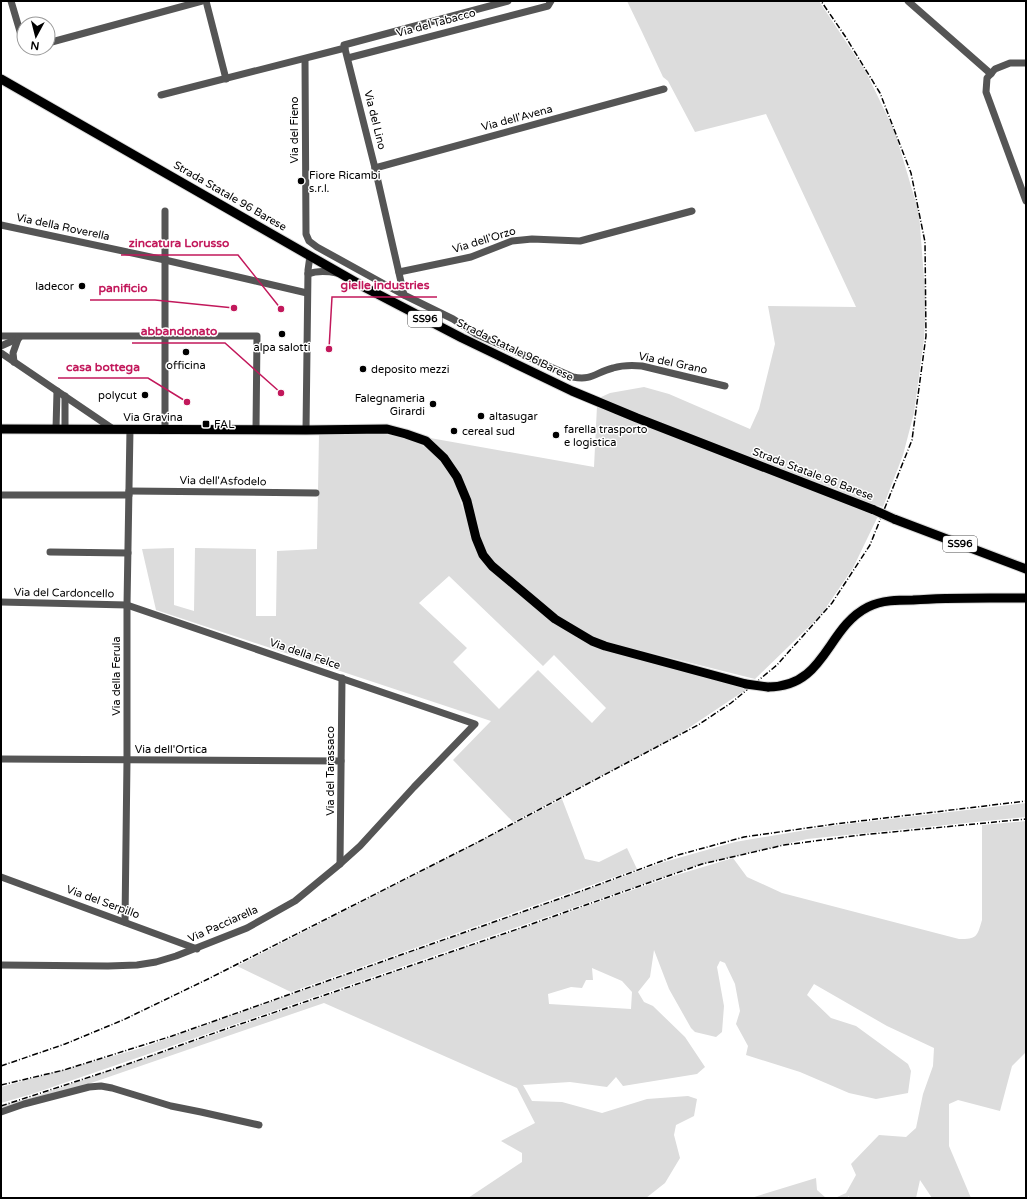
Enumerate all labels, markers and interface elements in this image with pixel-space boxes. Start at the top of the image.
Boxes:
street label: Via del Tabacco [395,6,477,40]
north arrow [16,16,56,56]
text: N [30,38,40,52]
street label: Via del Lino [361,89,389,151]
street label: Via del Fieno [288,96,301,164]
street label: Via dell'Avena [480,102,554,134]
street label: Strada Statale 96 Barese [171,158,289,234]
place label: Fiore Ricambi s.r.l. [309,169,381,195]
marker: Fiore Ricambi s.r.l. [296,176,306,186]
street label: Via della Roverella [15,211,111,243]
street label: Via dell'Orzo [451,224,518,256]
callout: zincatura Lorusso [121,231,238,255]
text: zincatura Lorusso [129,236,229,250]
callout: gielle industries [332,273,437,297]
callout: panificio [90,276,155,300]
text: gielle industries [341,278,430,293]
place label: ladecor [35,280,75,293]
marker: ladecor [77,281,87,291]
text: panificio [99,281,147,296]
road number: SS96 [408,311,442,327]
street label: Strada Statale 96 Barese [454,316,576,384]
callout: abbandonato [132,319,225,343]
text: abbandonato [141,324,217,338]
marker: alpa salotti [277,329,287,339]
place label: alpa salotti [254,341,310,354]
marker: officina [181,347,191,357]
street label: Via del Grano [637,349,709,377]
callout: casa bottega [58,354,148,378]
place label: officina [166,359,206,372]
text: casa bottega [66,360,140,375]
place label: deposito mezzi [371,363,450,376]
marker: deposito mezzi [358,364,368,374]
place label: polycut [98,389,137,402]
marker: polycut [140,390,150,400]
place label: Falegnameria Girardi [355,392,425,418]
marker: Falegnameria Girardi [428,399,438,409]
place label: altasugar [489,410,538,423]
street label: Via Gravina [123,411,183,424]
marker: altasugar [476,411,486,421]
place label: FAL [214,418,235,431]
marker: FAL [201,419,211,429]
place label: farella trasporto e logistica [564,423,648,449]
place label: cereal sud [462,425,515,438]
marker: cereal sud [449,426,459,436]
marker: farella trasporto e logistica [551,430,561,440]
street label: Strada Statale 96 Barese [751,445,875,503]
street label: Via dell'Asfodelo [179,474,267,488]
road number: SS96 [943,536,977,552]
street label: Via del Cardoncello [14,586,115,600]
street label: Via della Ferula [110,636,123,716]
street label: Via della Felce [268,636,342,672]
street label: Via del Tarassaco [324,726,337,816]
street label: Via dell'Ortica [135,743,207,756]
street label: Via del Serpillo [65,883,142,921]
street label: Via Pacciarella [186,903,260,945]

